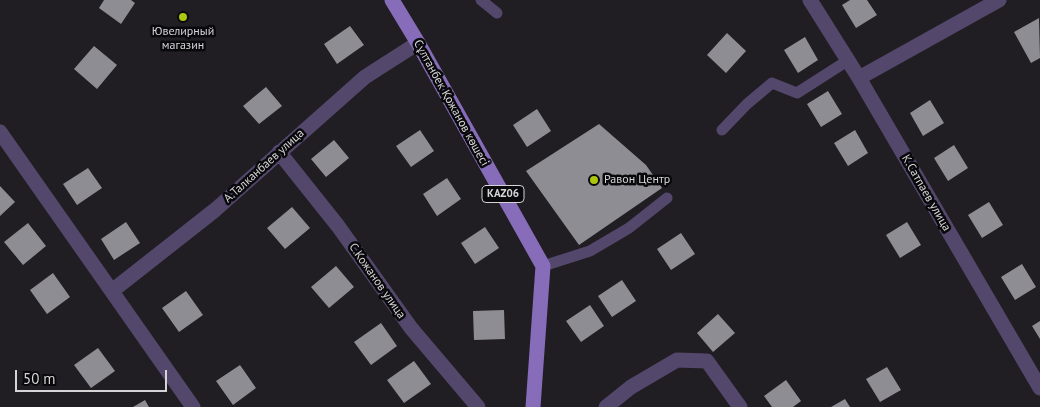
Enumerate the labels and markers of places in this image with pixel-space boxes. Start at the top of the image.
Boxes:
marker: Ювелирный магазин [177,11,189,23]
place label: Ювелирный магазин [152,25,214,53]
place label: Равон Центр [604,173,670,187]
marker: Равон Центр [588,174,600,186]

